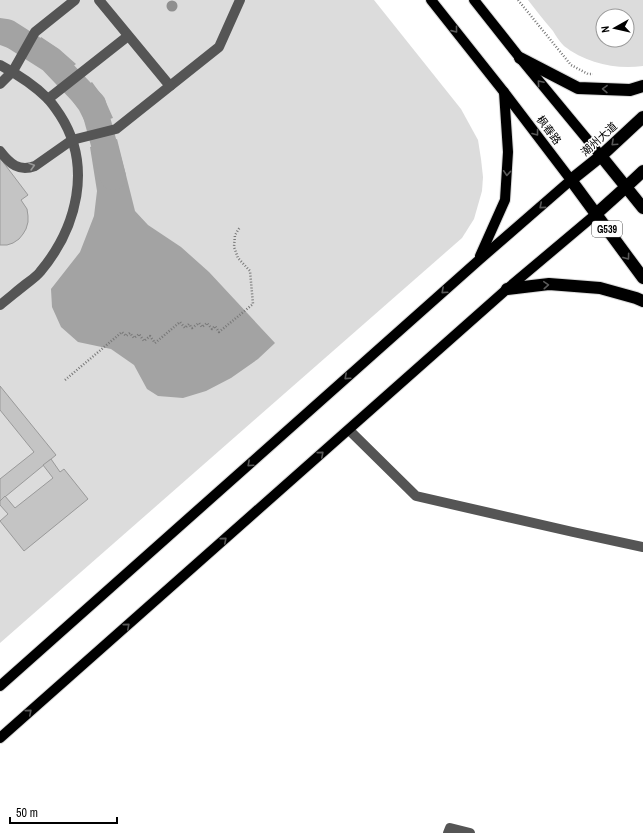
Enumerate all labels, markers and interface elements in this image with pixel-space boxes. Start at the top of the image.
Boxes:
north arrow [595,8,635,48]
text: N [598,25,612,34]
one-way arrow [451,26,458,33]
one-way arrow [538,80,545,88]
one-way arrow [602,85,608,93]
street label: 枫春路 [533,113,565,147]
street label: 潮州大道 [578,119,620,159]
one-way arrow [531,128,538,135]
one-way arrow [612,139,619,146]
one-way arrow [28,162,35,171]
one-way arrow [503,170,512,176]
one-way arrow [539,201,547,208]
road number: G539 [592,221,622,237]
one-way arrow [623,252,630,259]
one-way arrow [543,280,549,289]
one-way arrow [441,286,449,294]
one-way arrow [344,373,351,380]
one-way arrow [317,452,324,459]
one-way arrow [247,459,254,466]
one-way arrow [219,537,227,545]
one-way arrow [122,624,129,631]
one-way arrow [24,710,32,717]
scale bar [10,799,117,825]
text: 50 m [16,805,38,821]

